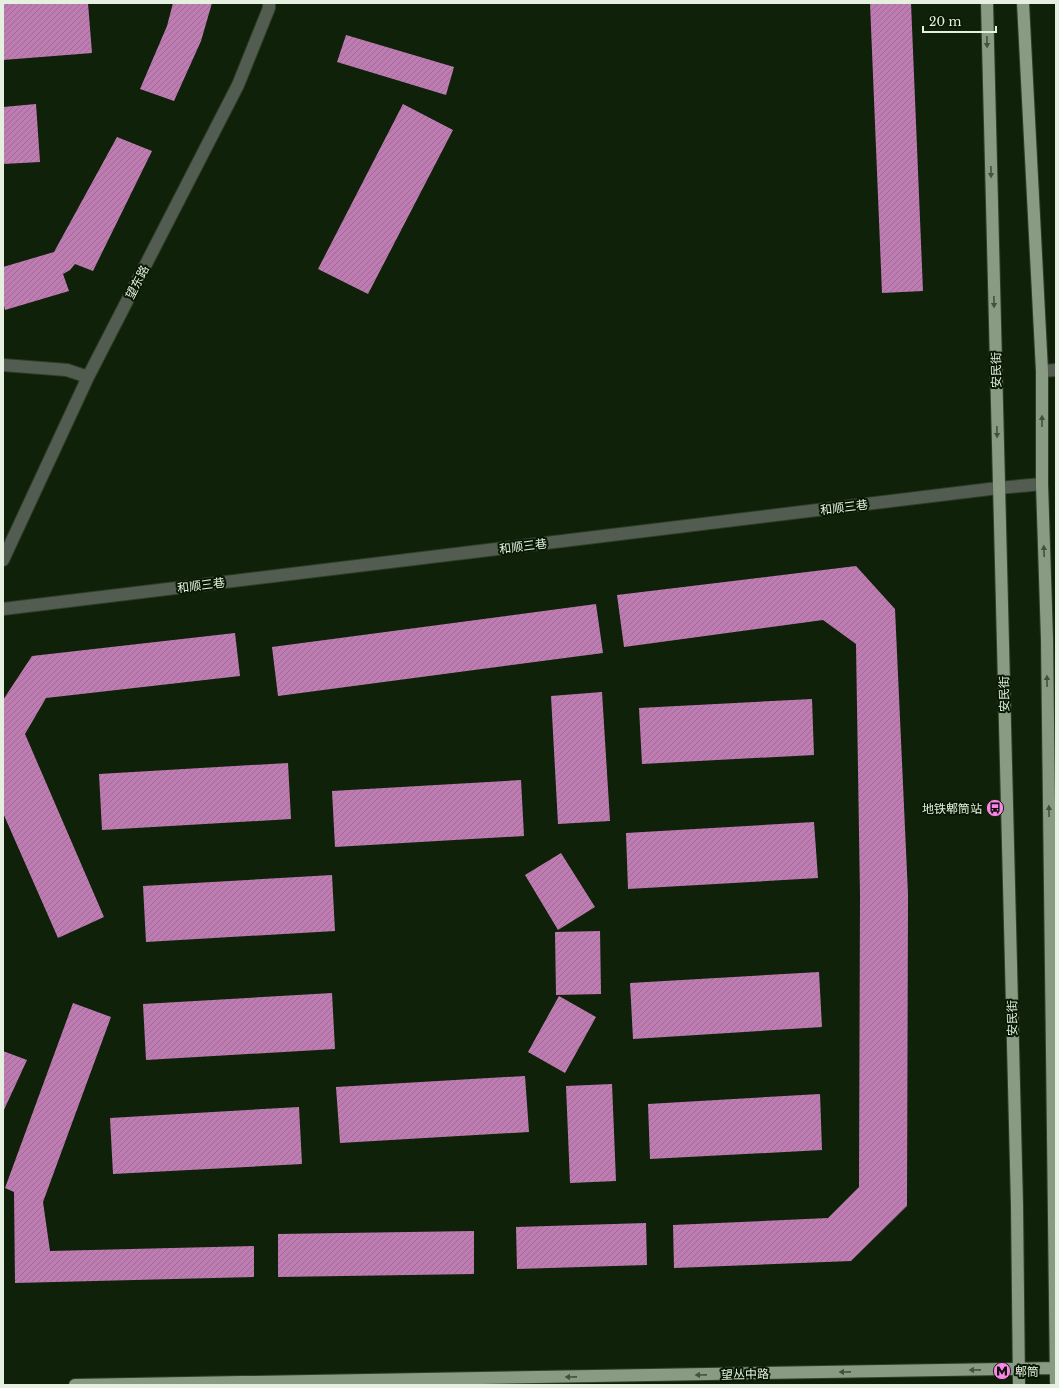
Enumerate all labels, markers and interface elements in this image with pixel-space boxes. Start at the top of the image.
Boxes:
scale bar [923,8,996,34]
text: 20 m [929,14,961,29]
one-way arrow [984,36,991,48]
one-way arrow [988,166,994,179]
street label: 望东路 [122,263,152,301]
one-way arrow [991,296,997,309]
street label: 安民街 [988,352,1004,388]
one-way arrow [1039,414,1045,427]
one-way arrow [994,426,1000,439]
street label: 和顺三巷 [819,497,869,517]
street label: 和顺三巷 [498,536,548,556]
one-way arrow [1041,545,1048,557]
street label: 和顺三巷 [176,575,226,595]
one-way arrow [1044,674,1050,687]
street label: 安民街 [996,676,1012,712]
bus stop icon: 地铁郫筒站 [985,798,1005,818]
place label: 地铁郫筒站 [922,801,982,816]
one-way arrow [1046,804,1052,817]
street label: 安民街 [1004,1000,1020,1036]
metro station icon: 郫筒 [992,1361,1012,1381]
place label: 郫筒 [1015,1364,1039,1379]
street label: 望丛中路 [721,1366,769,1382]
one-way arrow [968,1367,981,1373]
one-way arrow [838,1369,851,1375]
one-way arrow [695,1371,707,1378]
one-way arrow [564,1374,577,1380]

